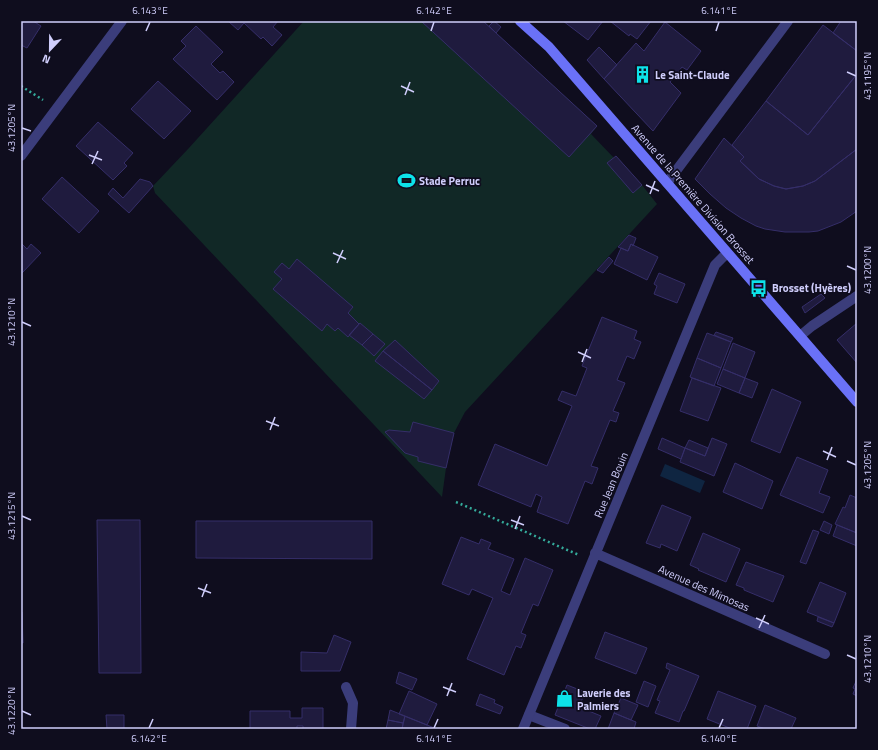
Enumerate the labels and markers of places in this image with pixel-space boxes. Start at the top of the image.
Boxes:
building icon: Le Saint-Claude [632,65,652,85]
place label: Le Saint-Claude [655,67,730,83]
sports icon: Stade Perruc [396,171,416,191]
place label: Stade Perruc [419,173,480,189]
bus stop icon: Brosset (Hyères) [749,278,769,298]
place label: Brosset (Hyères) [772,280,851,296]
place label: Laverie des Palmiers [577,685,631,714]
shop icon: Laverie des Palmiers [554,689,574,709]

